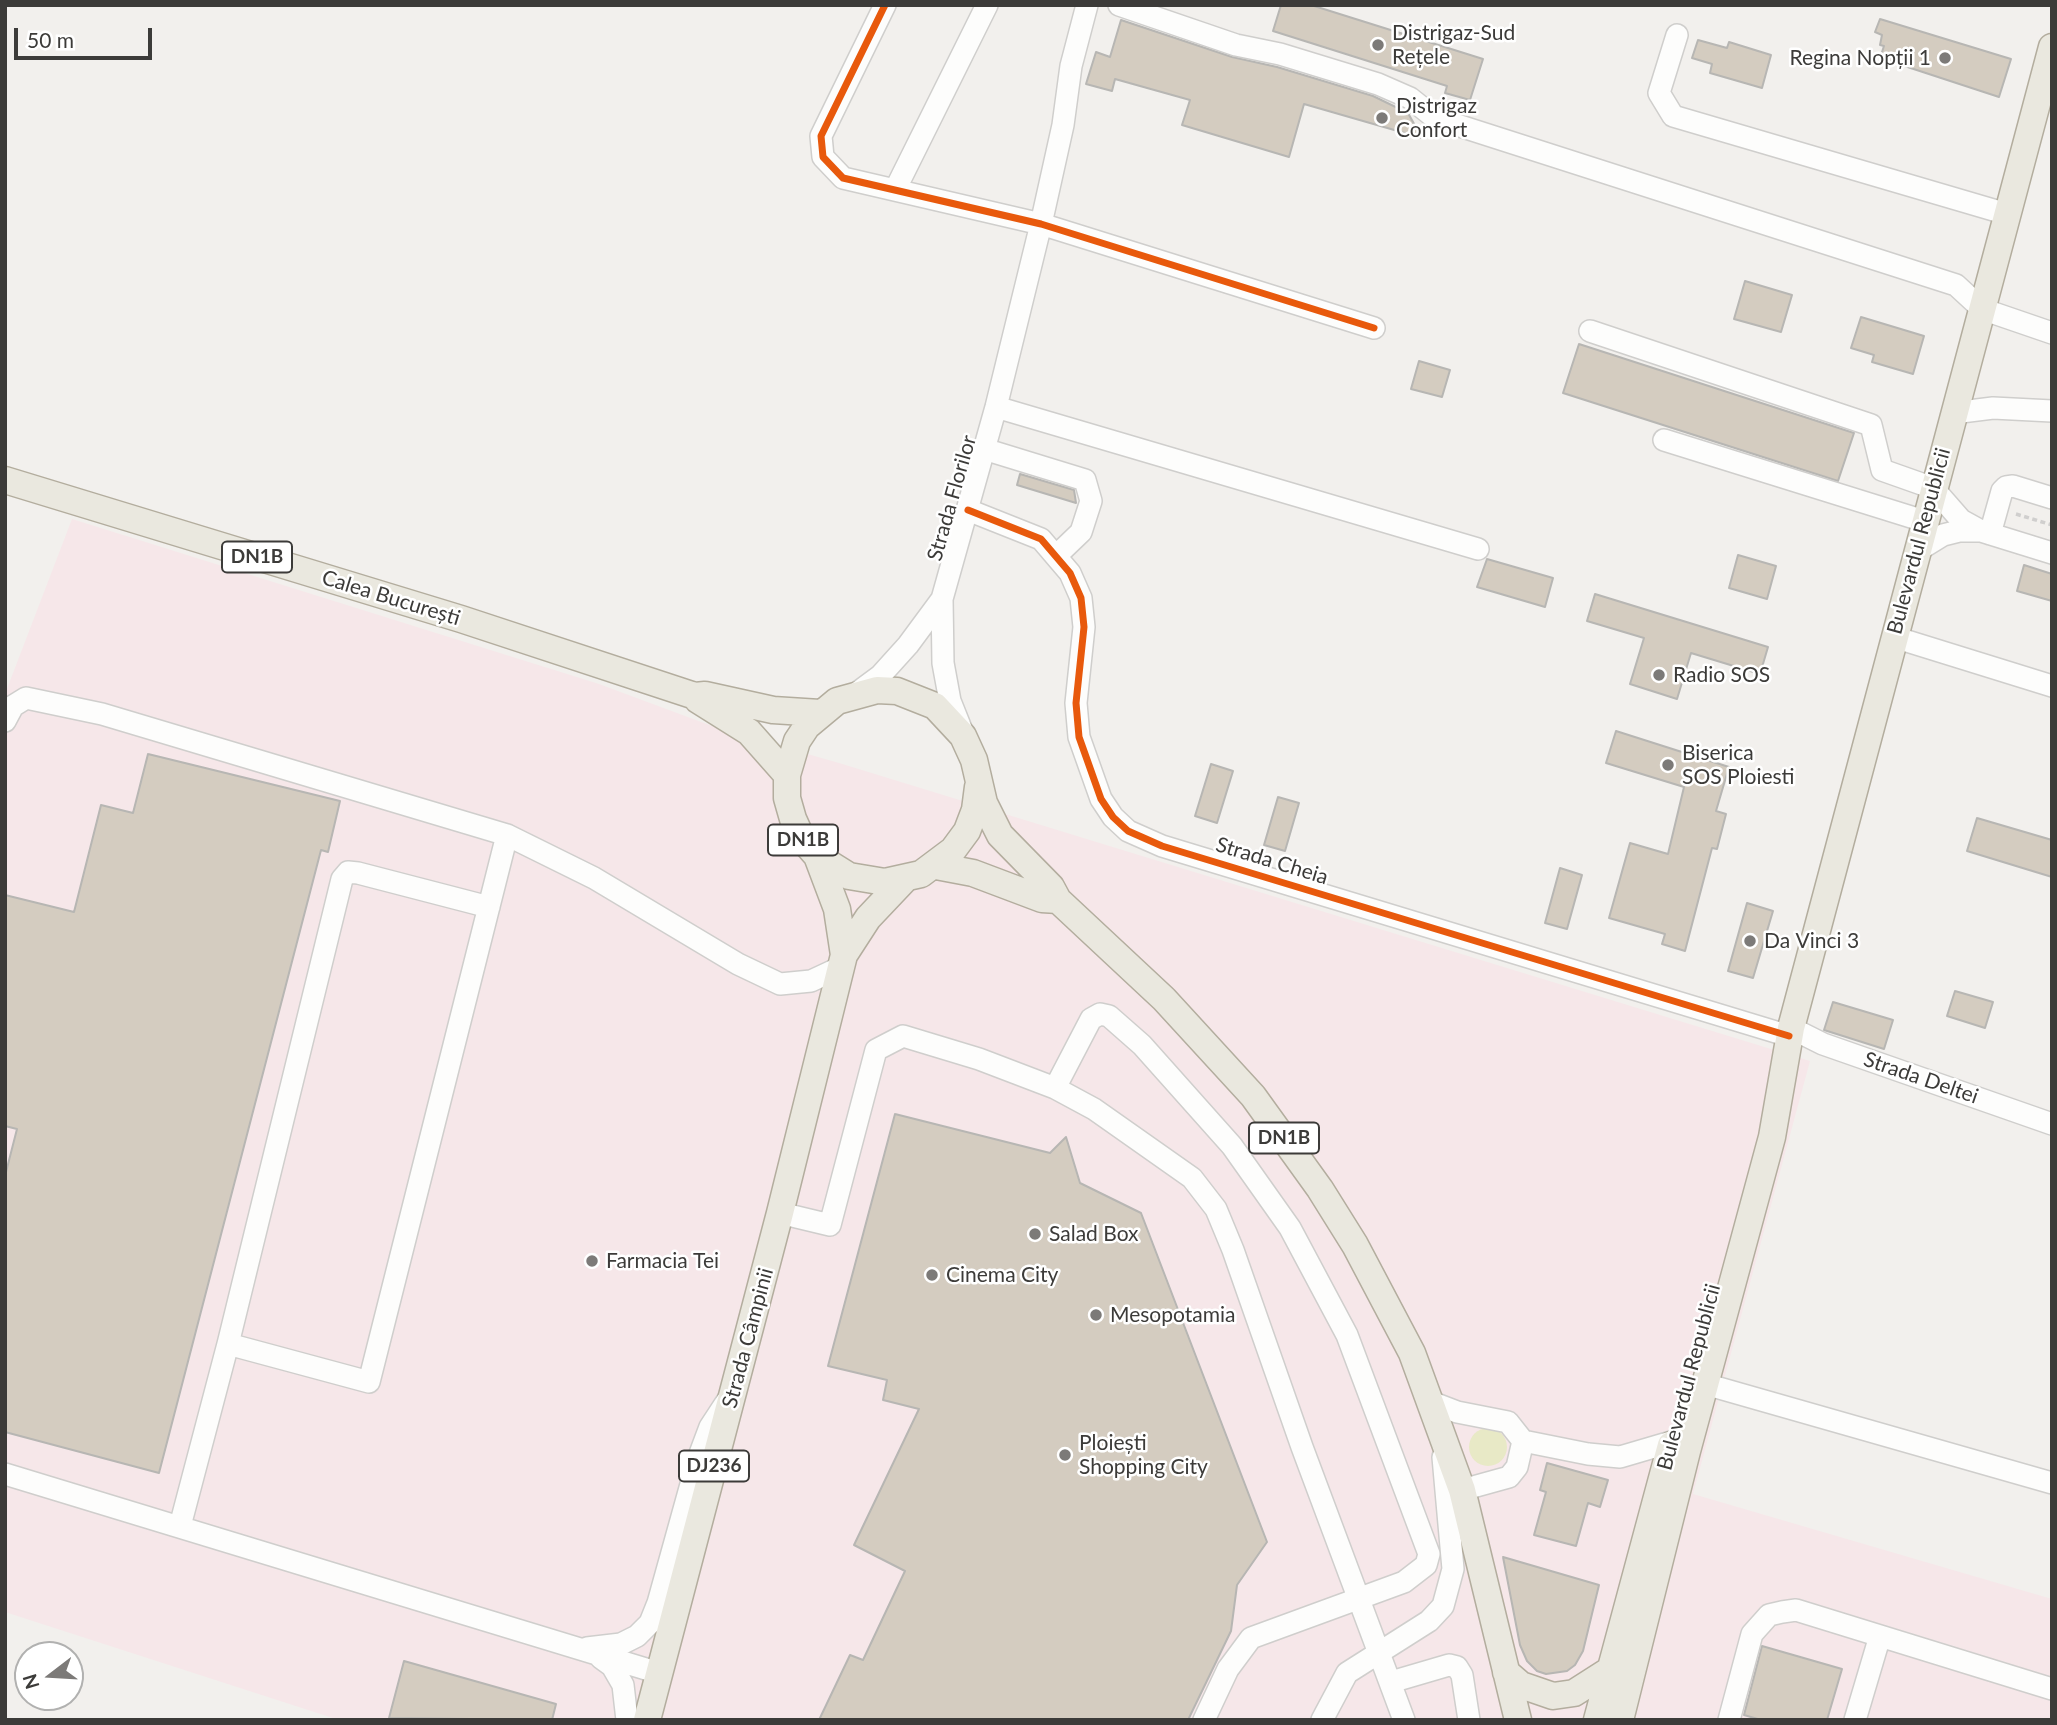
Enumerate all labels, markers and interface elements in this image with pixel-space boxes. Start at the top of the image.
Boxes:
scale bar [18,14,156,58]
place label: Distrigaz-Sud Rețele [1392,20,1515,70]
text: 50 m [27,27,74,52]
marker: Distrigaz-Sud Rețele [1370,37,1386,53]
place label: Regina Nopții 1 [1790,45,1931,71]
marker: Regina Nopții 1 [1937,50,1953,66]
place label: Distrigaz Confort [1396,93,1477,143]
marker: Distrigaz Confort [1374,110,1390,126]
street label: Strada Florilor [922,432,982,564]
street label: Bulevardul Republicii [1882,445,1956,637]
road number: DN1B [222,542,292,572]
street label: Calea București [319,565,463,631]
place label: Radio SOS [1673,662,1770,688]
marker: Radio SOS [1651,667,1667,683]
place label: Biserica SOS Ploiesti [1682,740,1795,790]
marker: Biserica SOS Ploiesti [1660,757,1676,773]
road number: DN1B [768,824,838,856]
street label: Strada Cheia [1213,832,1331,890]
place label: Da Vinci 3 [1764,928,1859,954]
marker: Da Vinci 3 [1742,933,1758,949]
street label: Strada Deltei [1860,1047,1982,1109]
road number: DN1B [1249,1122,1319,1154]
place label: Salad Box [1049,1221,1139,1247]
marker: Salad Box [1027,1226,1043,1242]
place label: Farmacia Tei [606,1248,719,1274]
marker: Farmacia Tei [584,1253,600,1269]
place label: Cinema City [946,1262,1058,1288]
street label: Strada Câmpinii [717,1265,779,1411]
marker: Cinema City [924,1267,940,1283]
street label: Bulevardul Republicii [1652,1281,1726,1473]
place label: Mesopotamia [1110,1302,1235,1328]
marker: Mesopotamia [1088,1307,1104,1323]
place label: Ploiești Shopping City [1079,1430,1208,1480]
marker: Ploiești Shopping City [1057,1447,1073,1463]
road number: DJ236 [679,1450,749,1482]
north arrow [14,1641,84,1711]
text: N [17,1671,43,1692]

